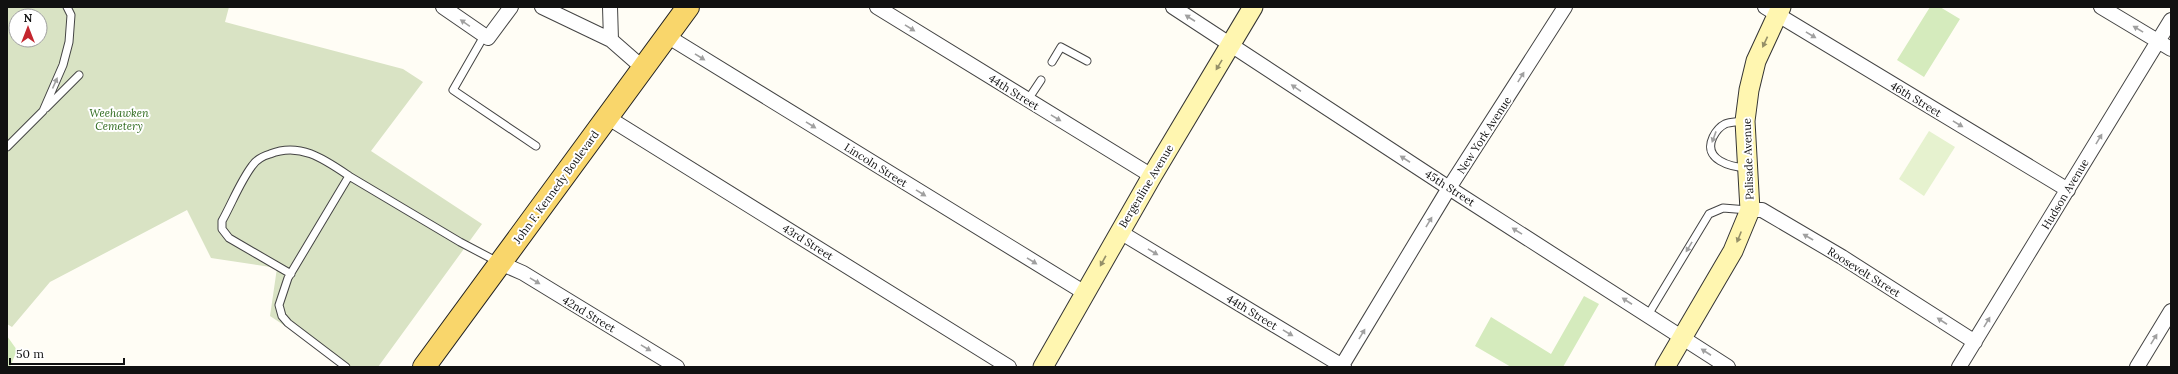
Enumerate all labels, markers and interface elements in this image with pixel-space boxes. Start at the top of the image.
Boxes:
north arrow [8,8,48,48]
text: N [24,11,33,25]
one-way arrow [1185,14,1195,22]
one-way arrow [460,19,471,27]
one-way arrow [904,24,916,31]
one-way arrow [2133,25,2143,33]
one-way arrow [1805,31,1817,38]
one-way arrow [1762,37,1768,48]
one-way arrow [694,53,706,60]
one-way arrow [1215,60,1223,70]
street label: 44th Street [986,71,1042,113]
one-way arrow [1517,72,1525,82]
one-way arrow [52,78,58,89]
street label: 46th Street [1888,78,1945,120]
one-way arrow [1291,84,1301,92]
street label: New York Avenue [1454,94,1514,176]
park label: Weehawken Cemetery [89,106,149,133]
one-way arrow [1051,114,1061,122]
street label: Palisade Avenue [1740,118,1756,200]
one-way arrow [1952,120,1964,127]
one-way arrow [805,121,817,128]
street label: John F. Kennedy Boulevard [510,127,602,247]
one-way arrow [1710,131,1717,143]
one-way arrow [2095,133,2102,145]
street label: Lincoln Street [842,140,911,190]
street label: Bergenline Avenue [1115,142,1177,230]
one-way arrow [1400,155,1410,163]
street label: Hudson Avenue [2038,156,2092,232]
street label: 45th Street [1422,167,1478,210]
one-way arrow [916,189,927,197]
one-way arrow [1425,216,1432,228]
street label: 43rd Street [780,221,837,264]
one-way arrow [1511,228,1523,235]
one-way arrow [1736,231,1742,242]
one-way arrow [1802,234,1814,241]
one-way arrow [1685,242,1693,252]
street label: Roosevelt Street [1825,244,1904,300]
one-way arrow [1147,248,1159,255]
one-way arrow [1100,255,1107,267]
one-way arrow [1027,257,1037,265]
one-way arrow [529,277,541,284]
street label: 44th Street [1224,291,1281,333]
street label: 42nd Street [560,293,619,336]
one-way arrow [1621,298,1633,305]
one-way arrow [1937,317,1947,325]
one-way arrow [1983,317,1991,327]
one-way arrow [1358,328,1365,340]
one-way arrow [1282,330,1294,337]
one-way arrow [2150,333,2157,345]
scale bar [10,340,124,366]
one-way arrow [641,344,651,352]
text: 50 m [16,346,44,361]
one-way arrow [1700,348,1711,356]

